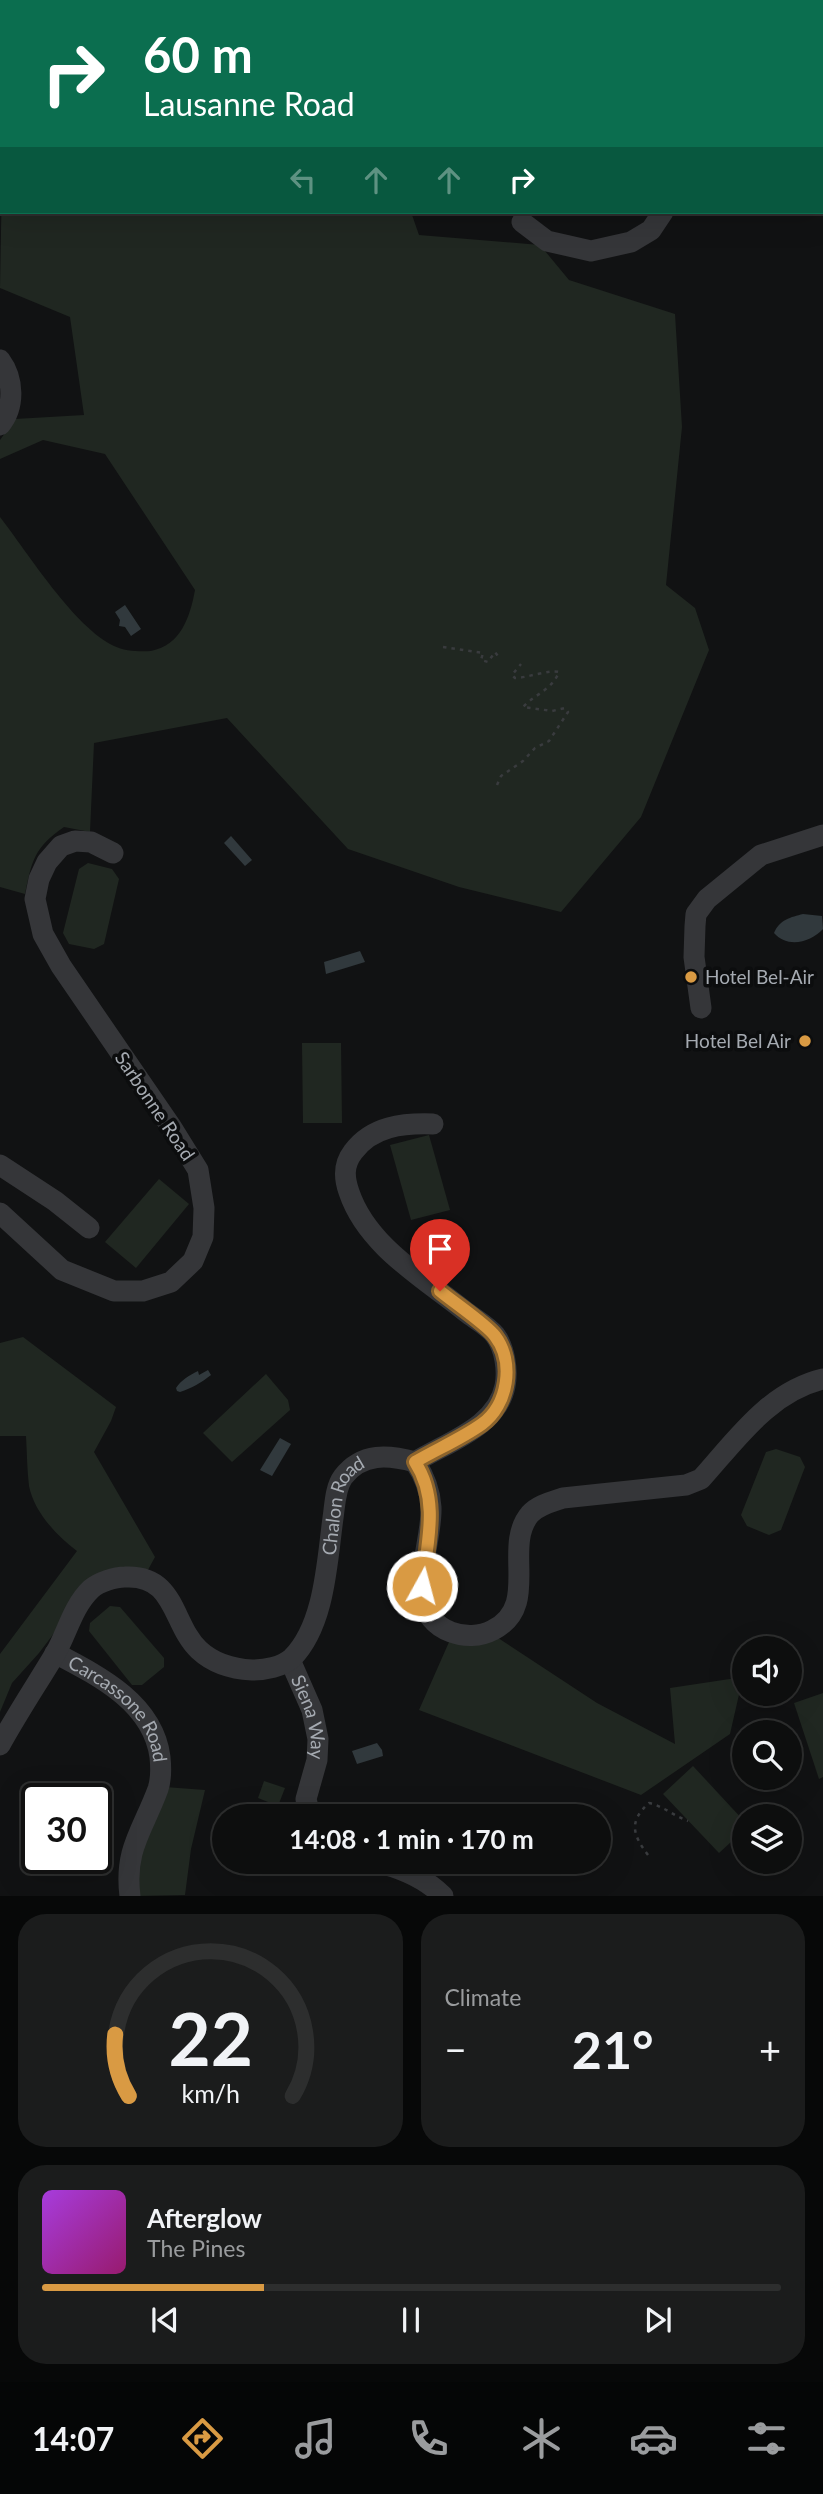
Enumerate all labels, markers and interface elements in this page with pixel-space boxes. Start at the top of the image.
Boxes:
text: 60 m [143,25,253,83]
icon: right [28,28,119,119]
text: Lausanne Road [143,84,355,123]
icon: left [284,161,322,199]
icon: ahead [357,161,395,199]
icon: ahead [430,161,468,199]
icon: right [503,161,541,199]
place label: Hotel Bel-Air [705,965,814,988]
marker: Hotel Bel-Air [683,969,699,985]
place label: Hotel Bel Air [685,1029,791,1052]
marker: Hotel Bel Air [797,1033,813,1049]
street label: Sarbonne Road [111,1047,200,1164]
pin [410,1219,470,1291]
icon: arrive [421,1230,459,1268]
street label: Chalon Road [317,1450,368,1557]
position arrow [385,1549,459,1623]
map controls [732,1636,802,1874]
button: sound [732,1636,802,1706]
street label: Carcassone Road [65,1650,173,1763]
street label: Siena Way [287,1671,330,1760]
button: search [732,1720,802,1790]
speed limit sign: 30 [21,1783,112,1874]
button: layers [732,1804,802,1874]
text: 14:08 · 1 min · 170 m [289,1823,534,1855]
text: Climate [445,1983,521,2011]
text: 22 [168,1995,252,2083]
text: 21° [572,2018,654,2080]
text: − [445,2026,467,2072]
text: + [759,2026,781,2072]
text: km/h [181,2078,240,2108]
text: Afterglow [147,2202,262,2234]
text: The Pines [147,2234,245,2262]
icon: previous [146,2301,184,2339]
icon: pause [392,2301,430,2339]
icon: next [639,2301,677,2339]
icon: directions [178,2414,227,2463]
icon: music [291,2414,340,2463]
icon: phone [404,2414,453,2463]
icon: climate [517,2414,566,2463]
icon: car [629,2414,678,2463]
icon: filters [742,2414,791,2463]
text: 14:07 [32,2419,114,2458]

